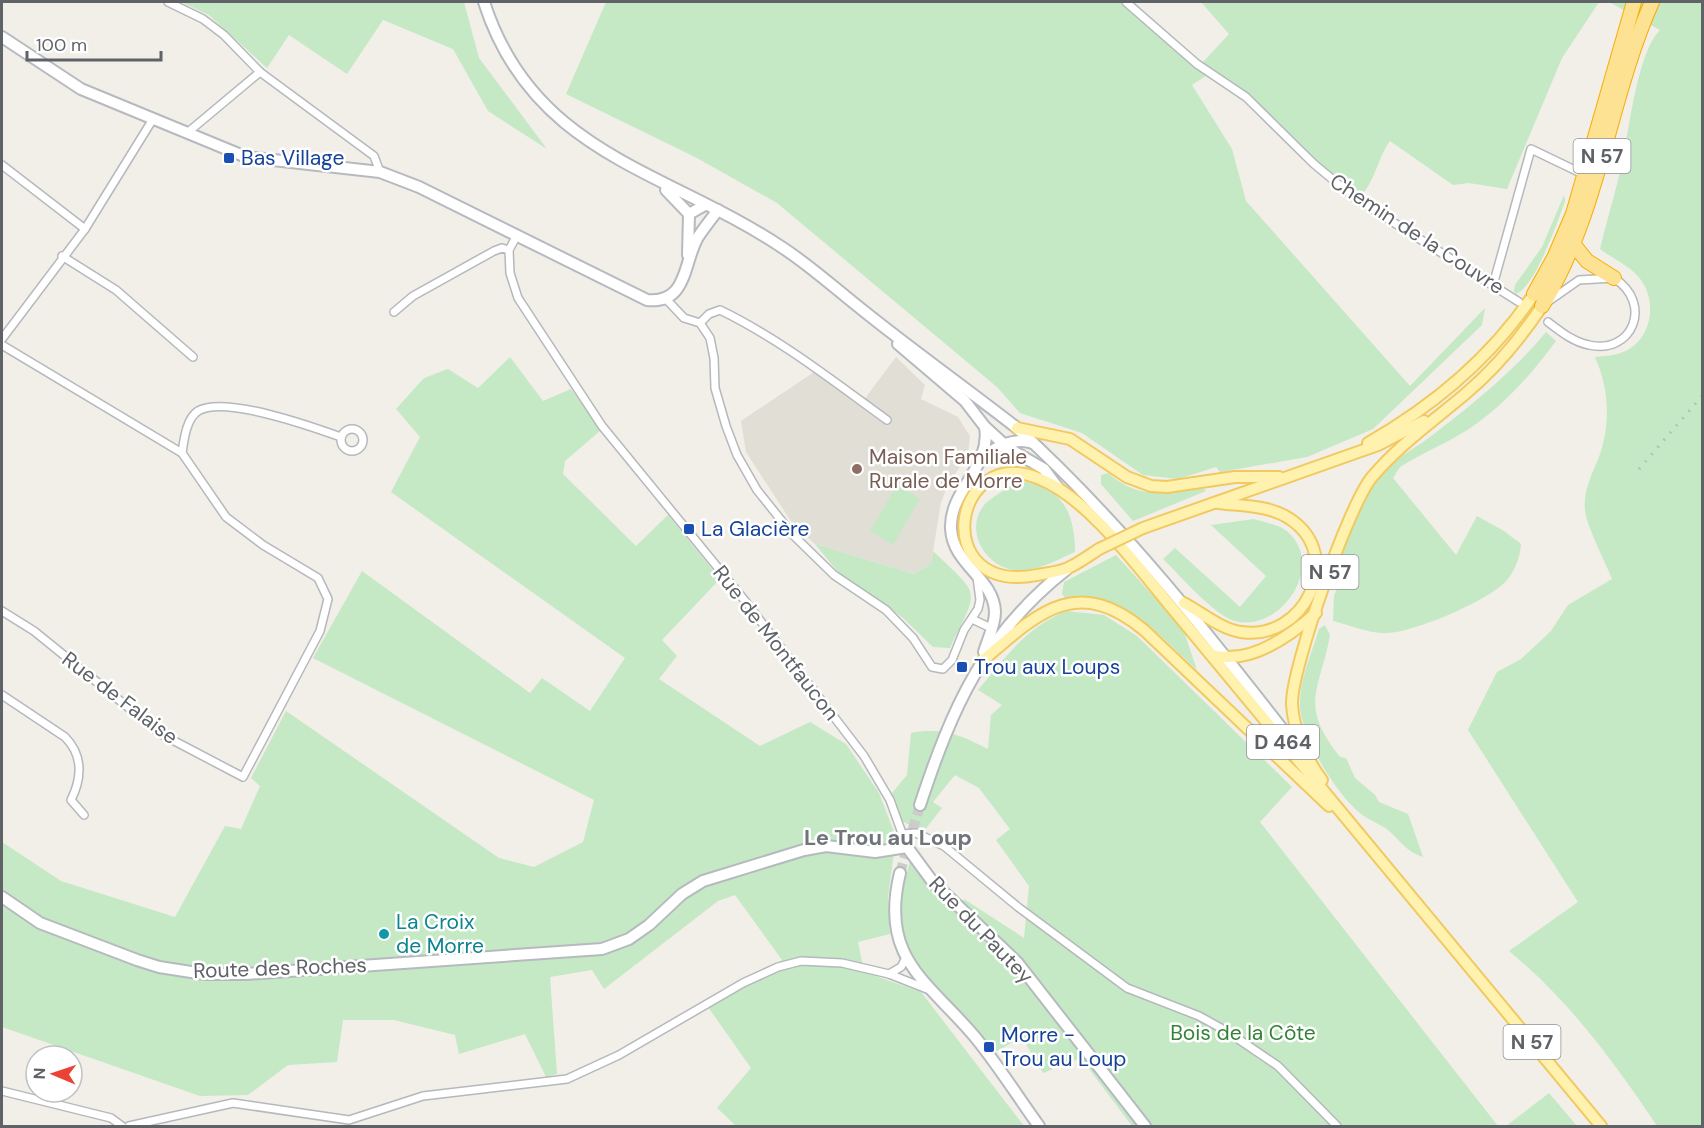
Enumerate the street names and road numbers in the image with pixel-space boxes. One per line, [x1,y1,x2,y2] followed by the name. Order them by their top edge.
[1574,139,1630,173] road number: N 57
[1324,167,1510,301] street label: Chemin de la Couvre
[1302,555,1358,589] road number: N 57
[707,560,845,726] street label: Rue de Montfaucon
[56,645,184,751] street label: Rue de Falaise
[1247,725,1319,759] road number: D 464
[923,870,1040,990] street label: Rue du Pautey
[193,951,367,985] street label: Route des Roches
[1504,1025,1561,1059] road number: N 57

